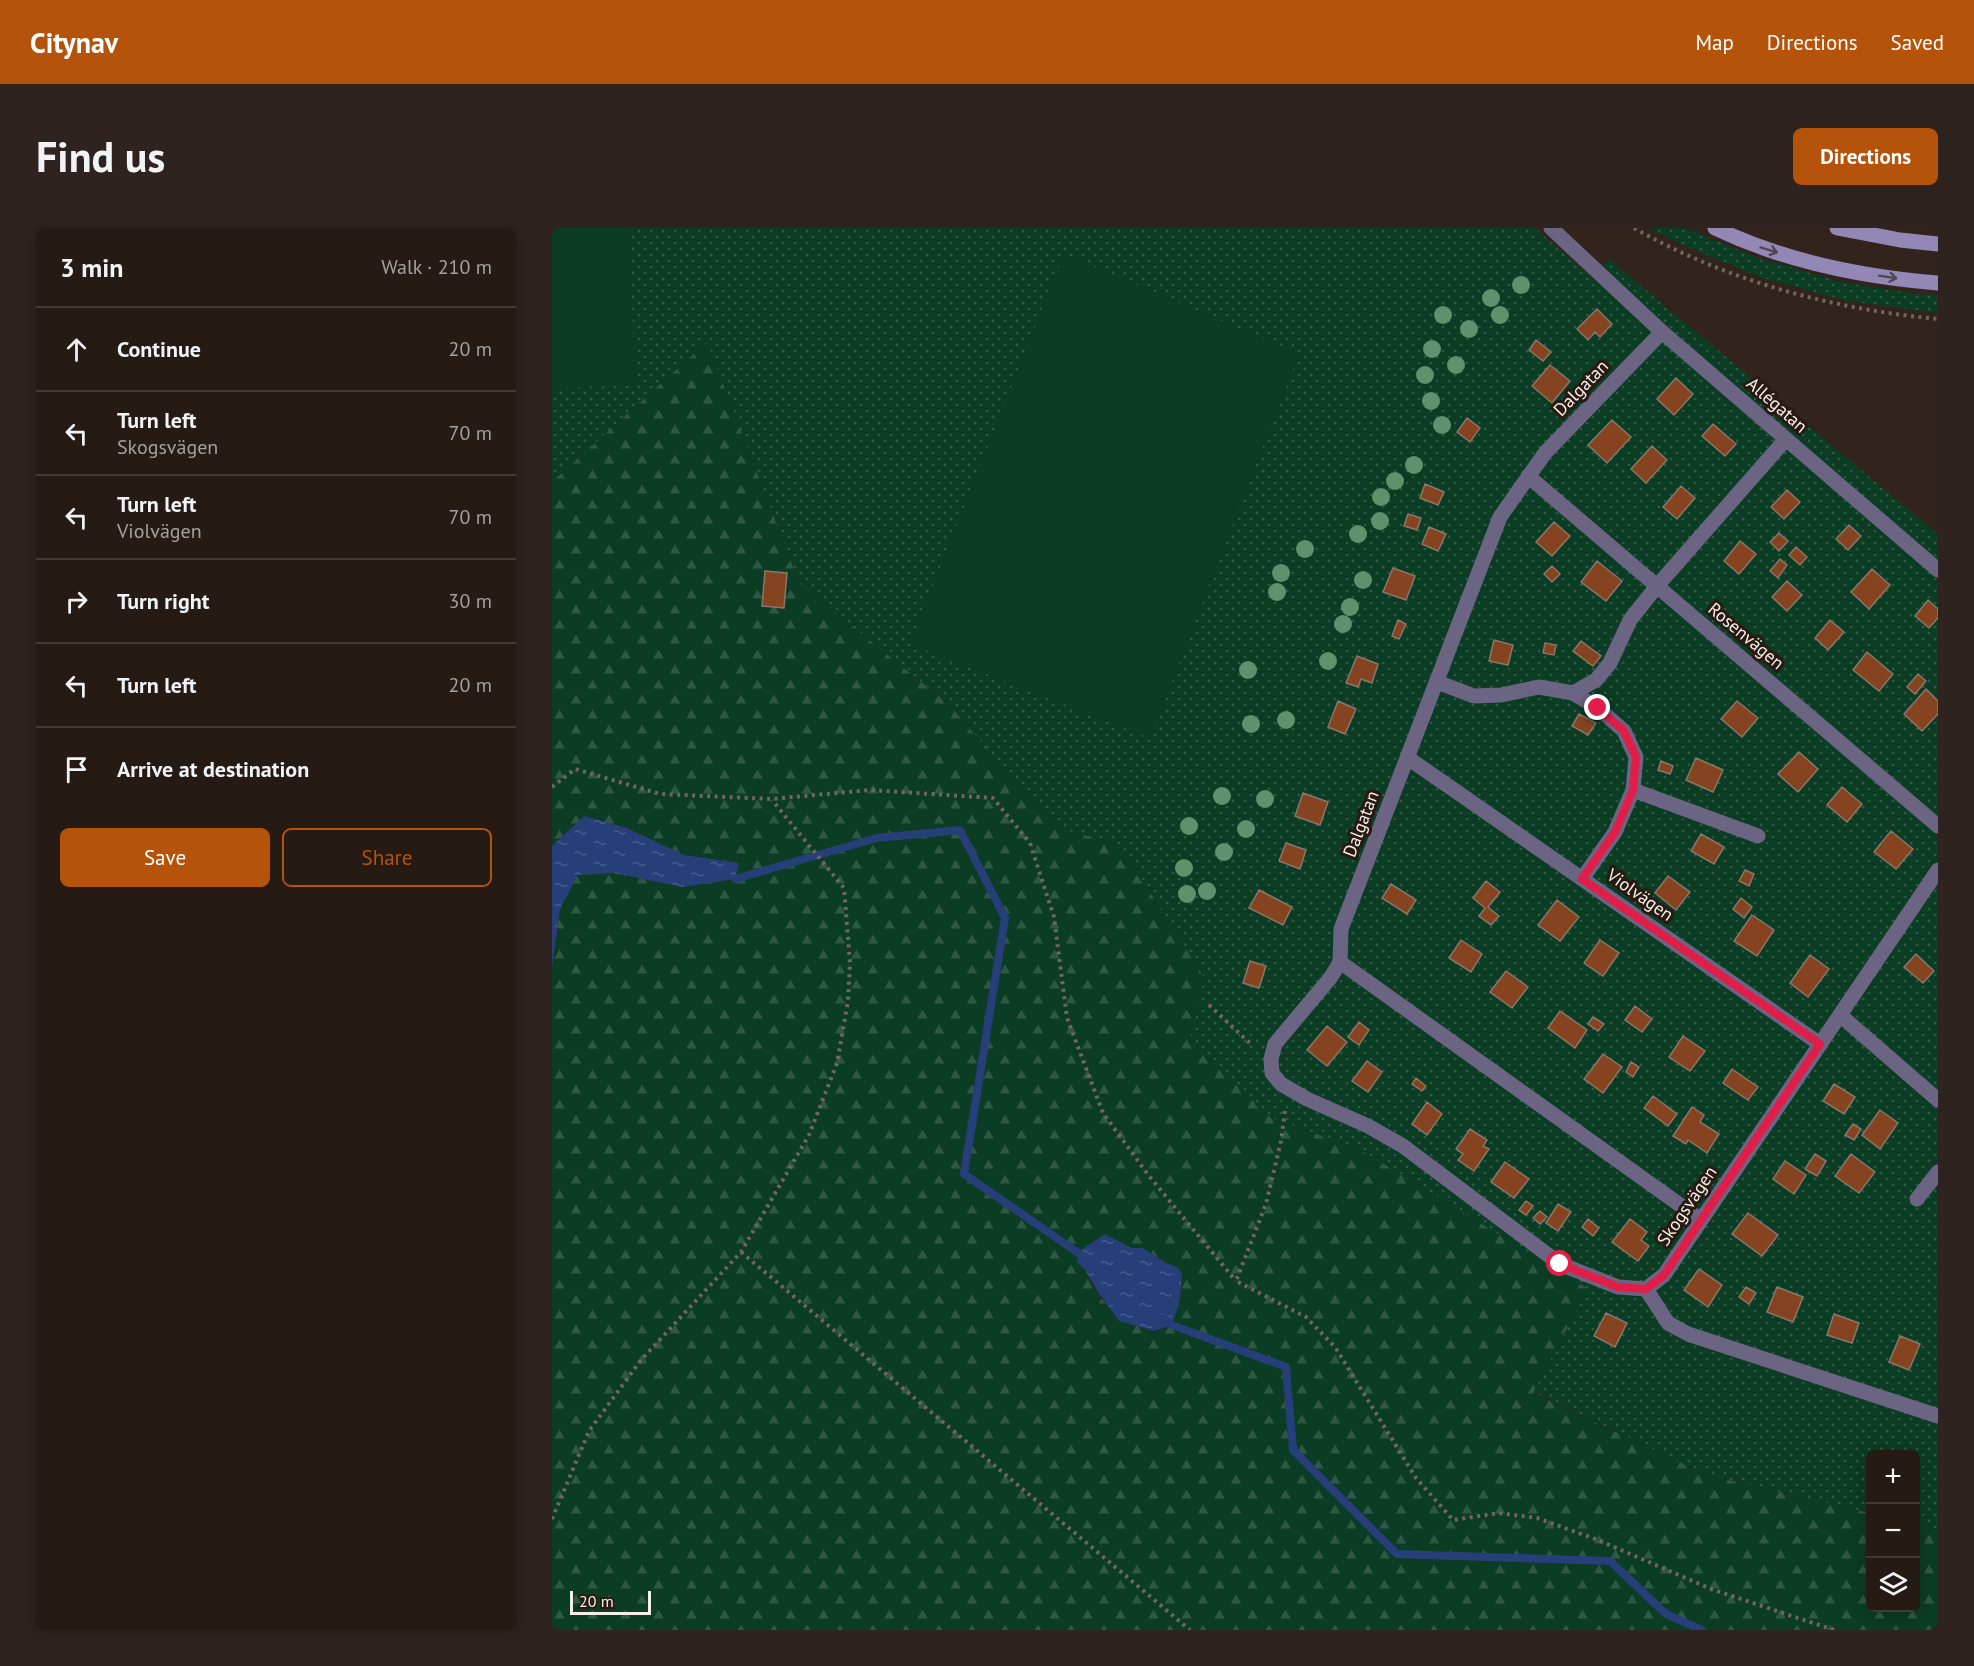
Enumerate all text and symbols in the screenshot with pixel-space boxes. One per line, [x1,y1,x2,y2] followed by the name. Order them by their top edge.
[30,24,118,61] text: Citynav
[1695,29,1734,56] text: Map
[1767,29,1858,56] text: Directions
[1891,29,1944,56] text: Saved
[1793,128,1938,185] button: Directions
[36,129,165,184] text: Find us
[1759,245,1778,256] one-way arrow
[60,251,123,284] text: 3 min
[381,254,492,280] text: Walk · 210 m
[1878,272,1898,283] one-way arrow
[60,333,93,366] icon: ahead
[117,335,201,363] text: Continue
[449,336,492,362] text: 20 m
[1548,355,1613,421] street label: Dalgatan
[1742,372,1813,437] street label: Allégatan
[117,406,197,434] text: Turn left
[60,417,93,450] icon: left
[449,420,492,446] text: 70 m
[117,434,218,460] text: Skogsvägen
[117,490,197,518] text: Turn left
[60,501,93,534] icon: left
[449,504,492,530] text: 70 m
[117,518,202,544] text: Violvägen
[60,585,93,618] icon: right
[117,587,209,615] text: Turn right
[449,588,492,614] text: 30 m
[1704,597,1789,674] street label: Rosenvägen
[60,669,93,702] icon: left
[117,671,197,699] text: Turn left
[449,672,492,698] text: 20 m
[1584,694,1610,720] route end
[60,753,93,786] icon: arrive
[117,755,309,783] text: Arrive at destination
[1337,787,1384,860] street label: Dalgatan
[60,828,270,887] button: Save
[282,828,492,887] button: Share
[1602,863,1678,926] street label: Violvägen
[1652,1162,1722,1250] street label: Skogsvägen
[1546,1250,1572,1276] route start
[1866,1450,1920,1612] map controls
[1866,1450,1920,1504] button: +
[1866,1504,1920,1558] button: −
[1866,1558,1920,1612] button: layers
[570,1588,651,1616] scale bar
[579,1591,614,1611] text: 20 m

